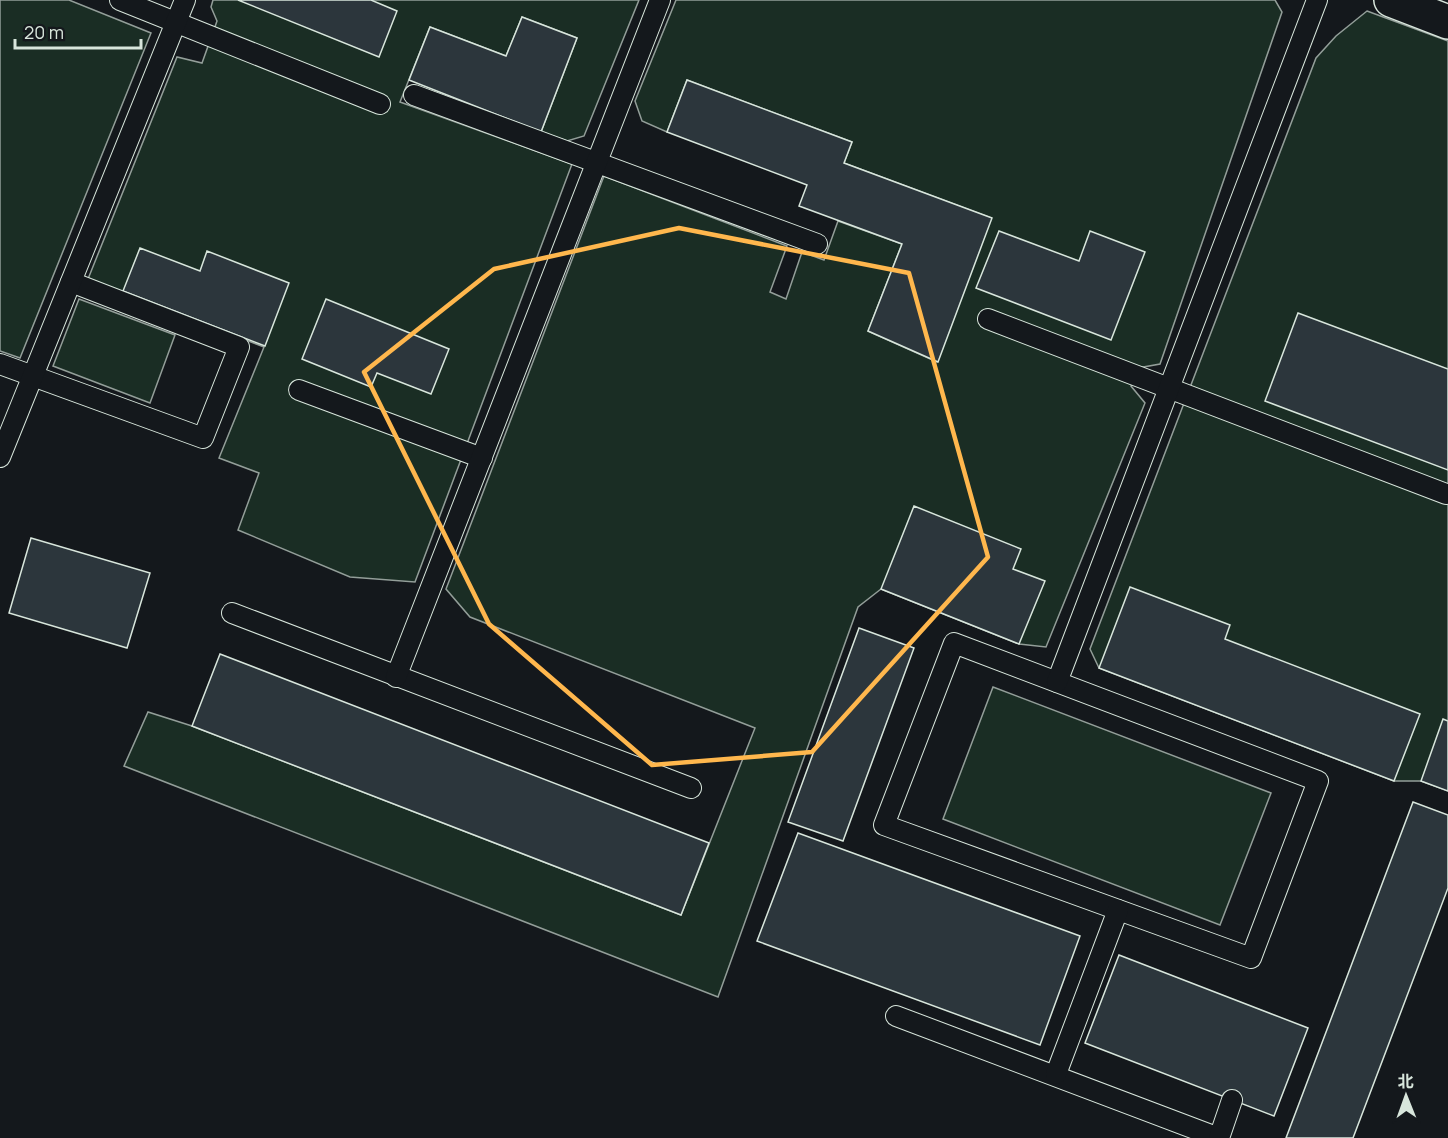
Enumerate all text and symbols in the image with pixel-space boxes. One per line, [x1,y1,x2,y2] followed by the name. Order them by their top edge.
[15,12,141,50] scale bar
[24,20,64,44] text: 20 m
[1376,1066,1436,1126] north arrow
[1398,1070,1414,1092] text: 北

